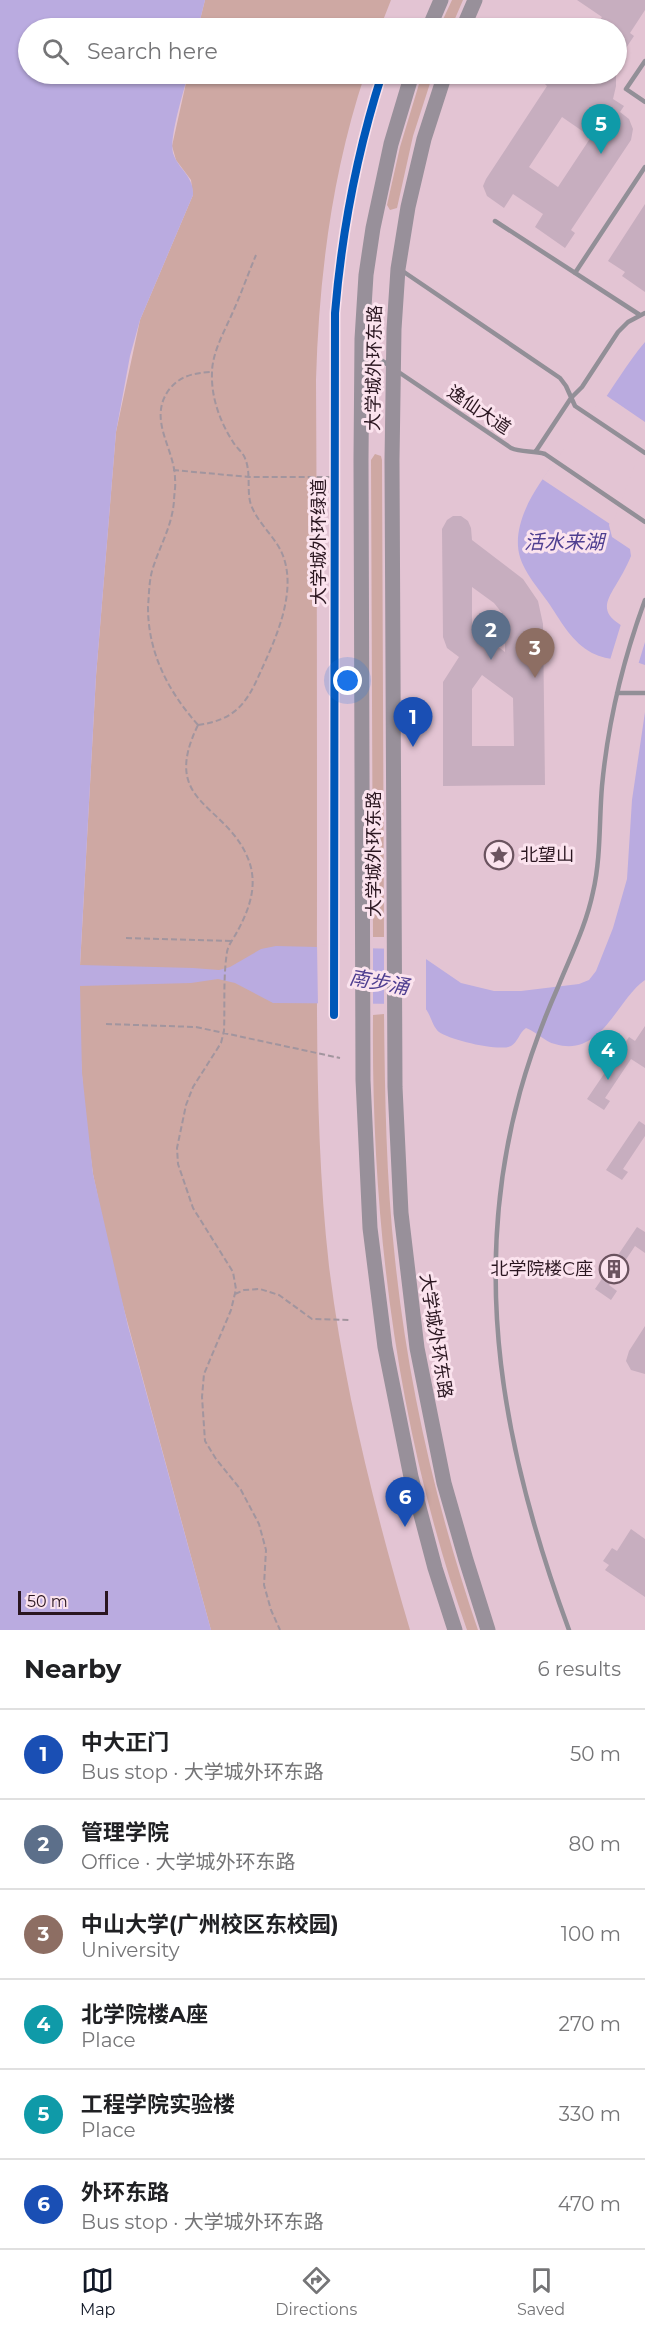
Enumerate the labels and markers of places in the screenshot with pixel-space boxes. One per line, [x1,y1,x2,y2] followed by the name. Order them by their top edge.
[582,104,620,154] pin: 5
[472,610,510,660] pin: 2
[516,628,554,678] pin: 3
[394,698,432,747] pin: 1
[483,839,515,871] place icon: 北望山
[520,844,574,866] place label: 北望山
[588,1030,628,1080] pin: 4
[598,1253,630,1285] building icon: 北学院楼C座
[490,1258,593,1280] place label: 北学院楼C座
[386,1478,424,1527] pin: 6

